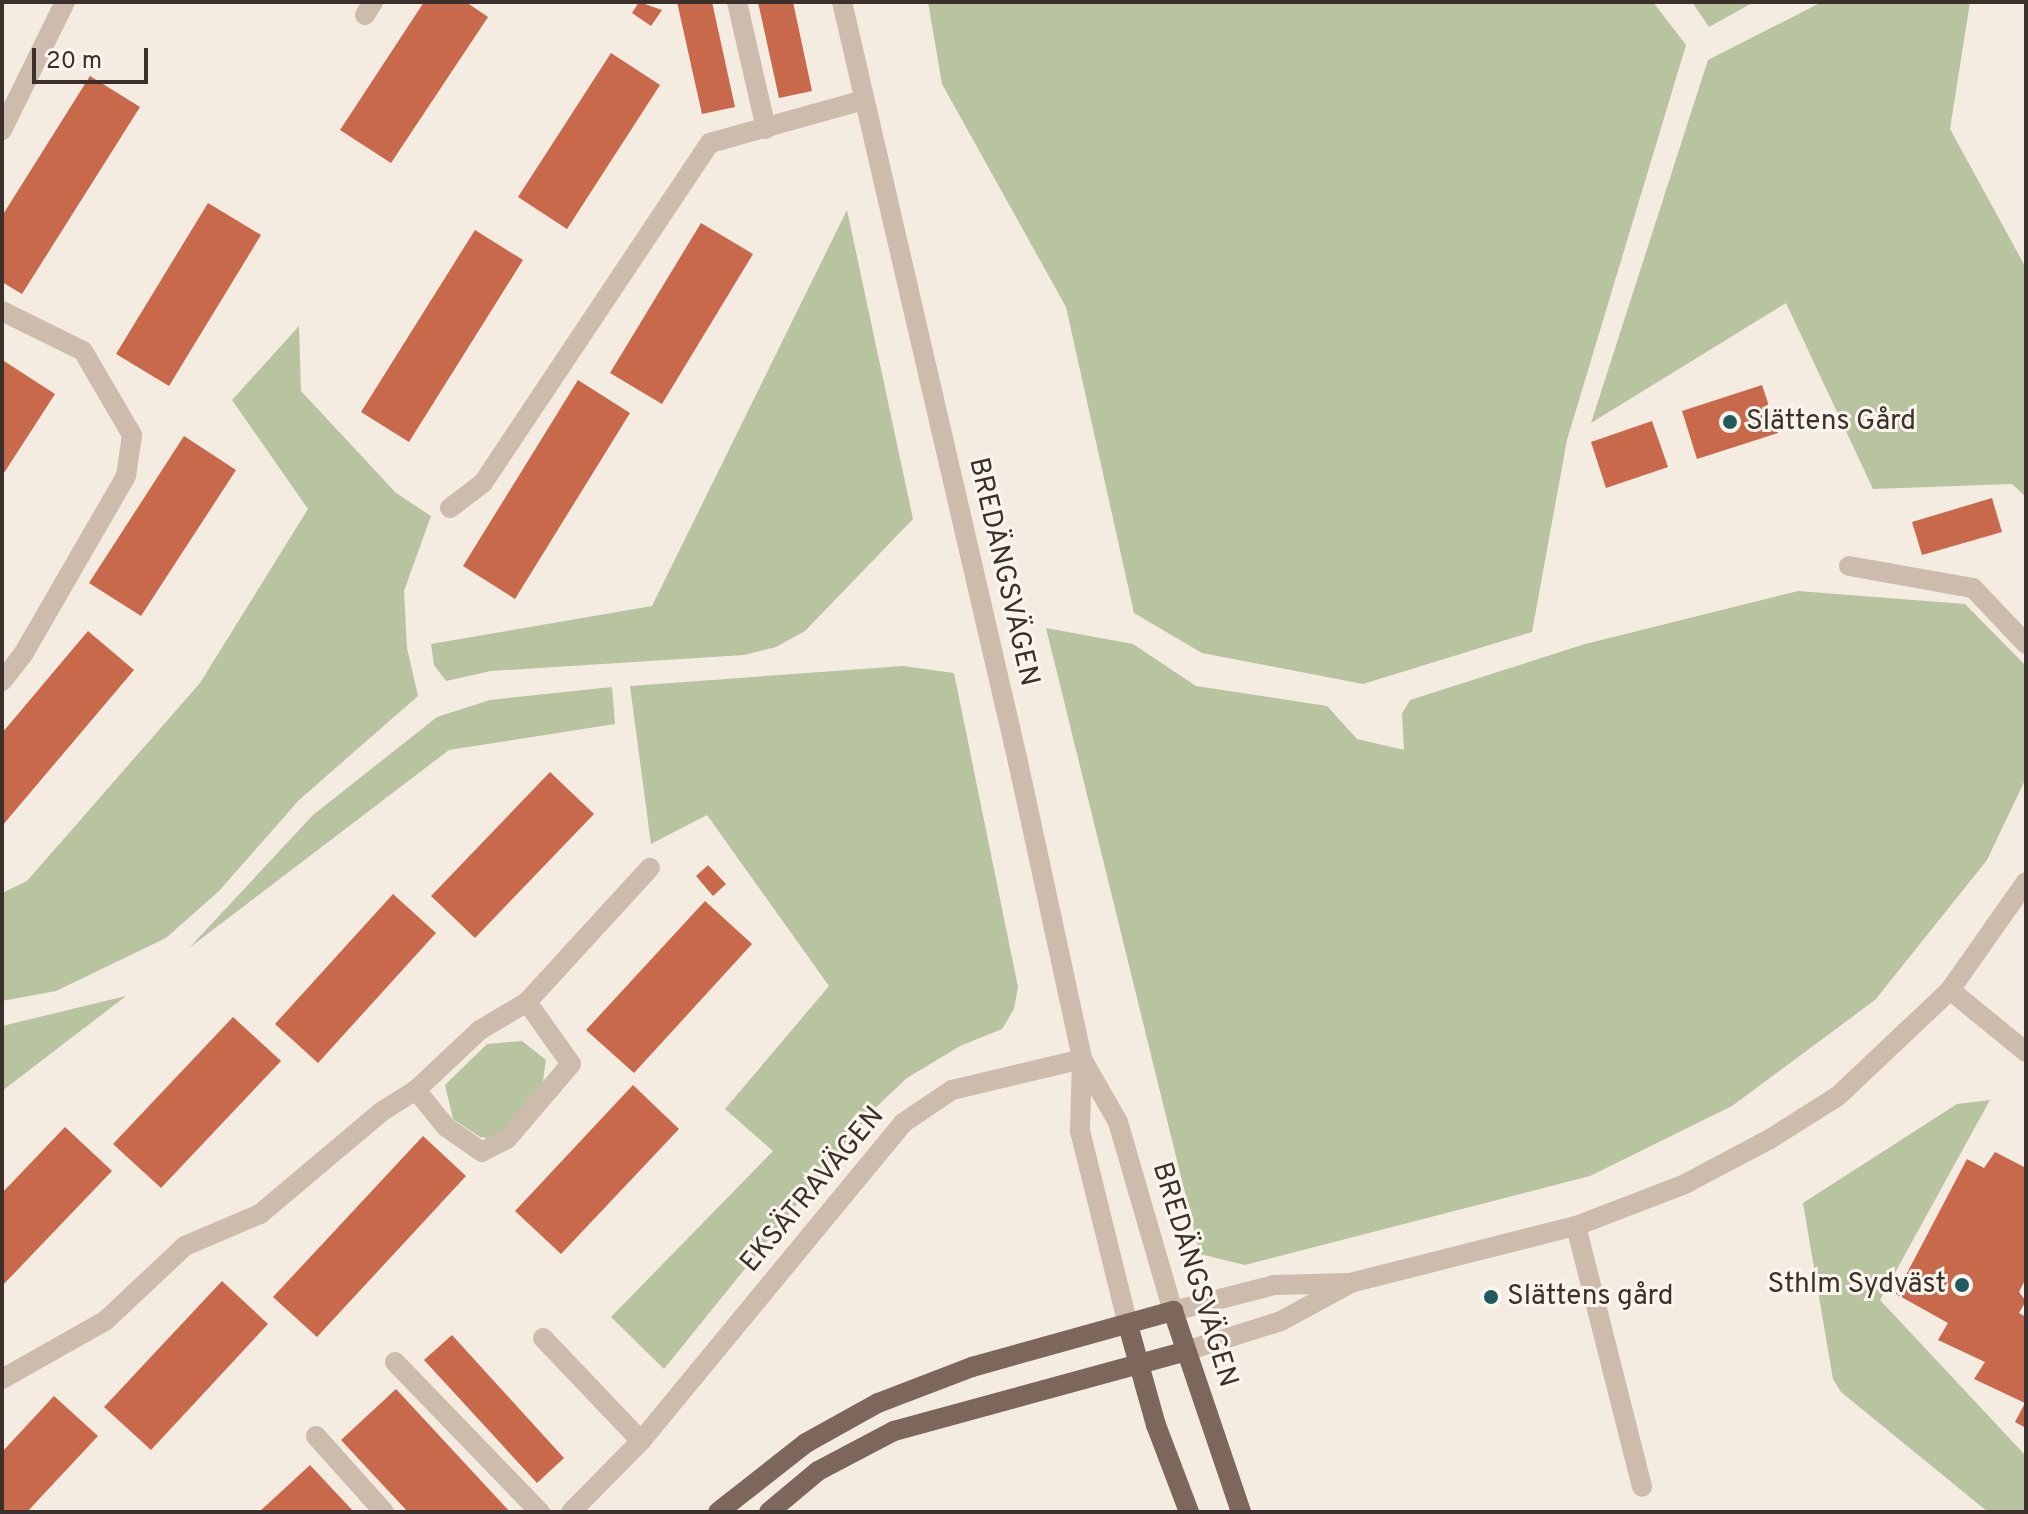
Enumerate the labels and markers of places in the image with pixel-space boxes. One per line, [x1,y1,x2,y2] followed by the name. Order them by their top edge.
[1746,405,1916,439] place label: Slättens Gård
[1721,413,1739,431] marker: Slättens Gård
[1768,1268,1946,1302] place label: Sthlm Sydväst
[1953,1276,1971,1294] marker: Sthlm Sydväst
[1507,1280,1674,1314] place label: Slättens gård
[1482,1288,1500,1306] marker: Slättens gård

